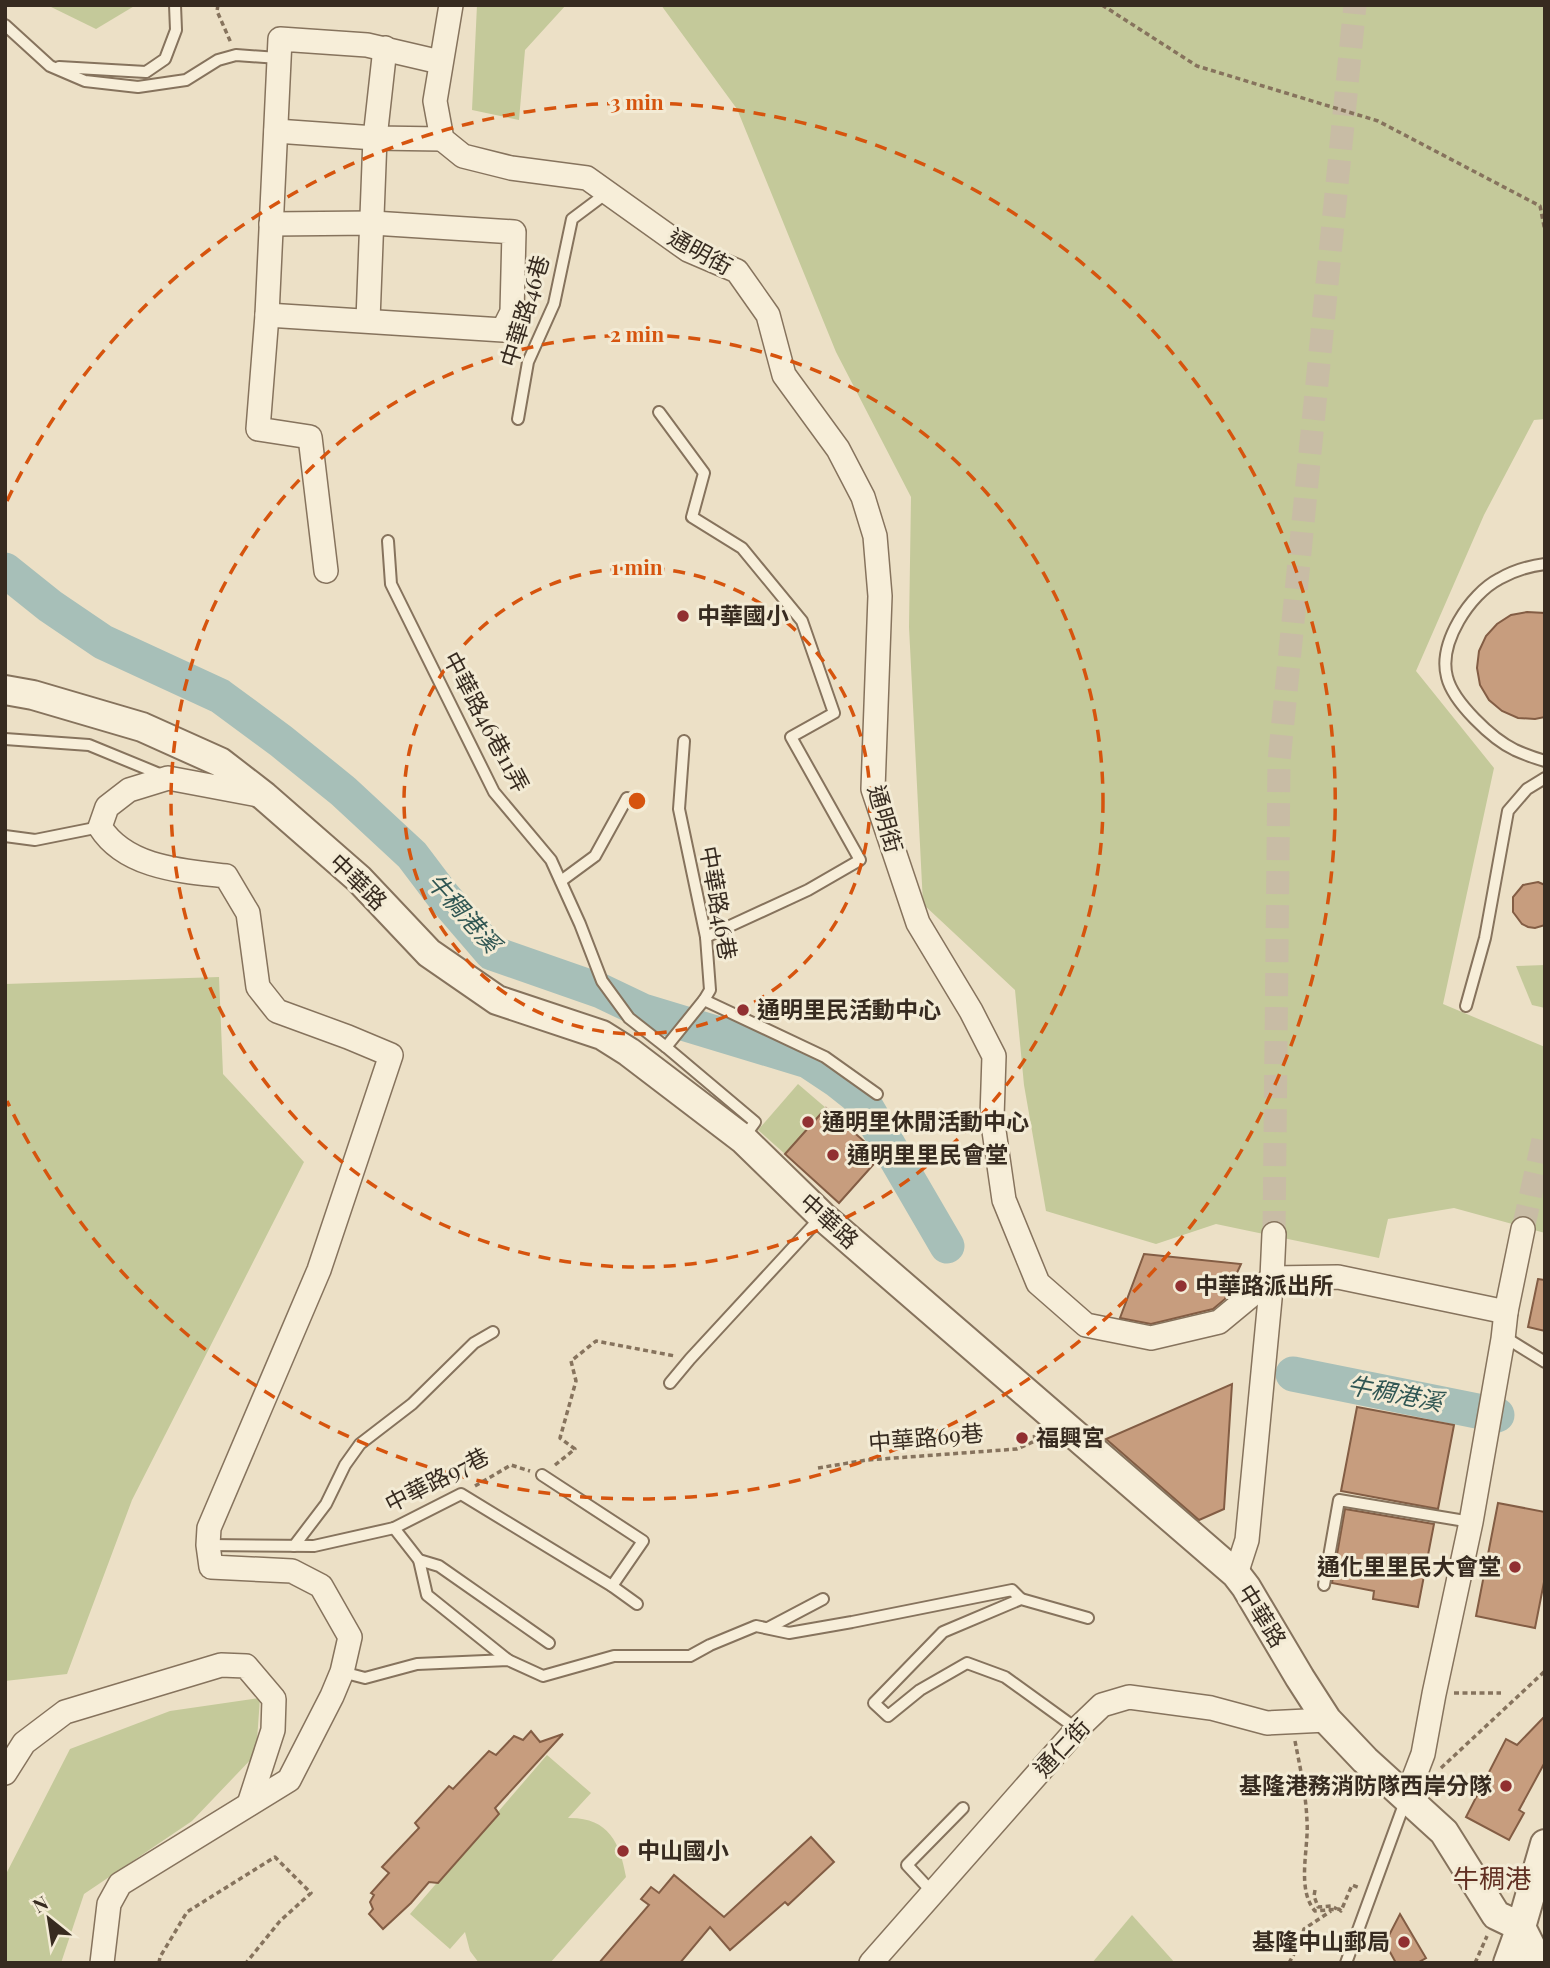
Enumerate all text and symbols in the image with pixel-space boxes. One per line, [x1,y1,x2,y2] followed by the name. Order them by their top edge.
[610,87,664,115] text: 3 min
[663,220,738,281] street label: 通明街
[492,251,555,370] street label: 中華路46巷
[610,319,664,347] text: 2 min
[611,552,663,580] text: 1 min
[697,599,789,630] place label: 中華國小
[675,608,691,624] marker: 中華國小
[437,645,537,797] street label: 中華路46巷11弄
[862,781,911,856] street label: 通明街
[625,789,649,813] centre of rings
[694,843,745,962] street label: 中華路46巷
[323,846,395,916] street label: 中華路
[420,865,511,960] water label: 牛稠港溪
[757,993,941,1024] place label: 通明里民活動中心
[735,1002,751,1018] marker: 通明里民活動中心
[822,1105,1029,1136] place label: 通明里休閒活動中心
[800,1114,816,1130] marker: 通明里休閒活動中心
[847,1138,1008,1169] place label: 通明里里民會堂
[825,1147,841,1163] marker: 通明里里民會堂
[794,1185,866,1254] street label: 中華路
[1195,1269,1333,1300] place label: 中華路派出所
[1173,1278,1189,1294] marker: 中華路派出所
[1345,1367,1448,1417] water label: 牛稠港溪
[867,1416,985,1457] street label: 中華路69巷
[1036,1421,1105,1452] place label: 福興宮
[1014,1430,1030,1446] marker: 福興宮
[379,1439,494,1518] street label: 中華路97巷
[1317,1550,1501,1581] place label: 通化里里民大會堂
[1507,1559,1523,1575] marker: 通化里里民大會堂
[1232,1578,1295,1653] street label: 中華路
[1026,1711,1096,1783] street label: 通仁街
[1239,1769,1492,1800] place label: 基隆港務消防隊西岸分隊
[1498,1778,1514,1794] marker: 基隆港務消防隊西岸分隊
[637,1834,729,1865] place label: 中山國小
[615,1843,631,1859] marker: 中山國小
[1453,1860,1531,1895] district label: 牛稠港
[14,1884,84,1954] north arrow
[28,1889,53,1918] text: N
[1252,1925,1390,1956] place label: 基隆中山郵局
[1396,1934,1412,1950] marker: 基隆中山郵局

